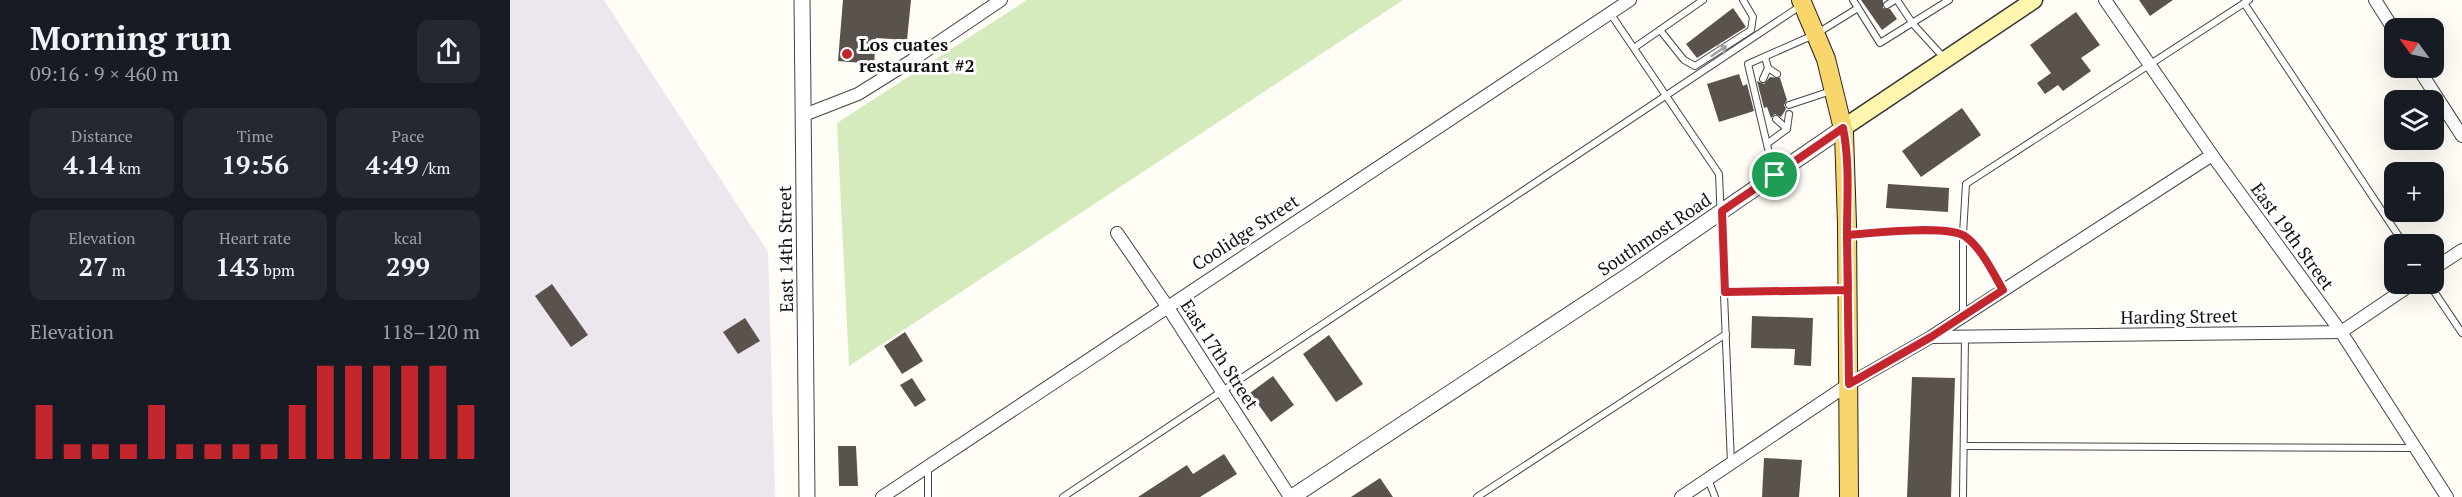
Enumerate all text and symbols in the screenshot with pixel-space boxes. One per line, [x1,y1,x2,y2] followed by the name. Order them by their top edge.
[30,16,232,59] text: Morning run
[2384,18,2444,78] north arrow
[2384,18,2444,294] map controls
[417,20,480,83] button: share
[859,32,975,77] place label: Los cuates restaurant #2
[1710,45,1727,57] one-way arrow
[840,47,854,61] marker: Los cuates restaurant #2
[30,60,179,87] text: 09:16 · 9 × 460 m
[2384,90,2444,150] button: layers
[71,125,133,147] text: Distance
[237,125,273,147] text: Time
[392,125,424,147] text: Pace
[63,147,115,181] text: 4.14
[221,147,289,181] text: 19:56
[366,147,419,181] text: 4:49
[1749,149,1800,200] pin
[115,157,141,179] text: km
[419,157,450,179] text: /km
[1758,158,1791,191] icon: arrive
[2384,162,2444,222] button: +
[2246,177,2340,295] street label: East 19th Street
[772,185,798,313] street label: East 14th Street
[1593,187,1715,281] street label: Southmost Road
[1187,188,1303,276] street label: Coolidge Street
[68,227,136,249] text: Elevation
[219,227,291,249] text: Heart rate
[394,227,422,249] text: kcal
[2384,234,2444,294] button: −
[78,249,108,283] text: 27
[215,249,259,283] text: 143
[386,249,430,283] text: 299
[108,259,126,281] text: m
[259,259,295,281] text: bpm
[1175,294,1265,414] street label: East 17th Street
[2120,303,2238,329] street label: Harding Street
[30,318,114,345] text: Elevation
[381,318,480,345] text: 118–120 m

